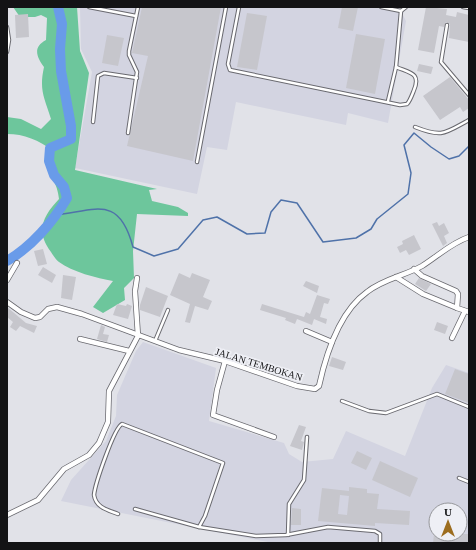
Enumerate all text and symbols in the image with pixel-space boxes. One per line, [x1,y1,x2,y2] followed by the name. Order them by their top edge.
[214,346,304,383] street label: JALAN TEMBOKAN
[428,502,468,542] north arrow
[444,506,452,518] text: U

